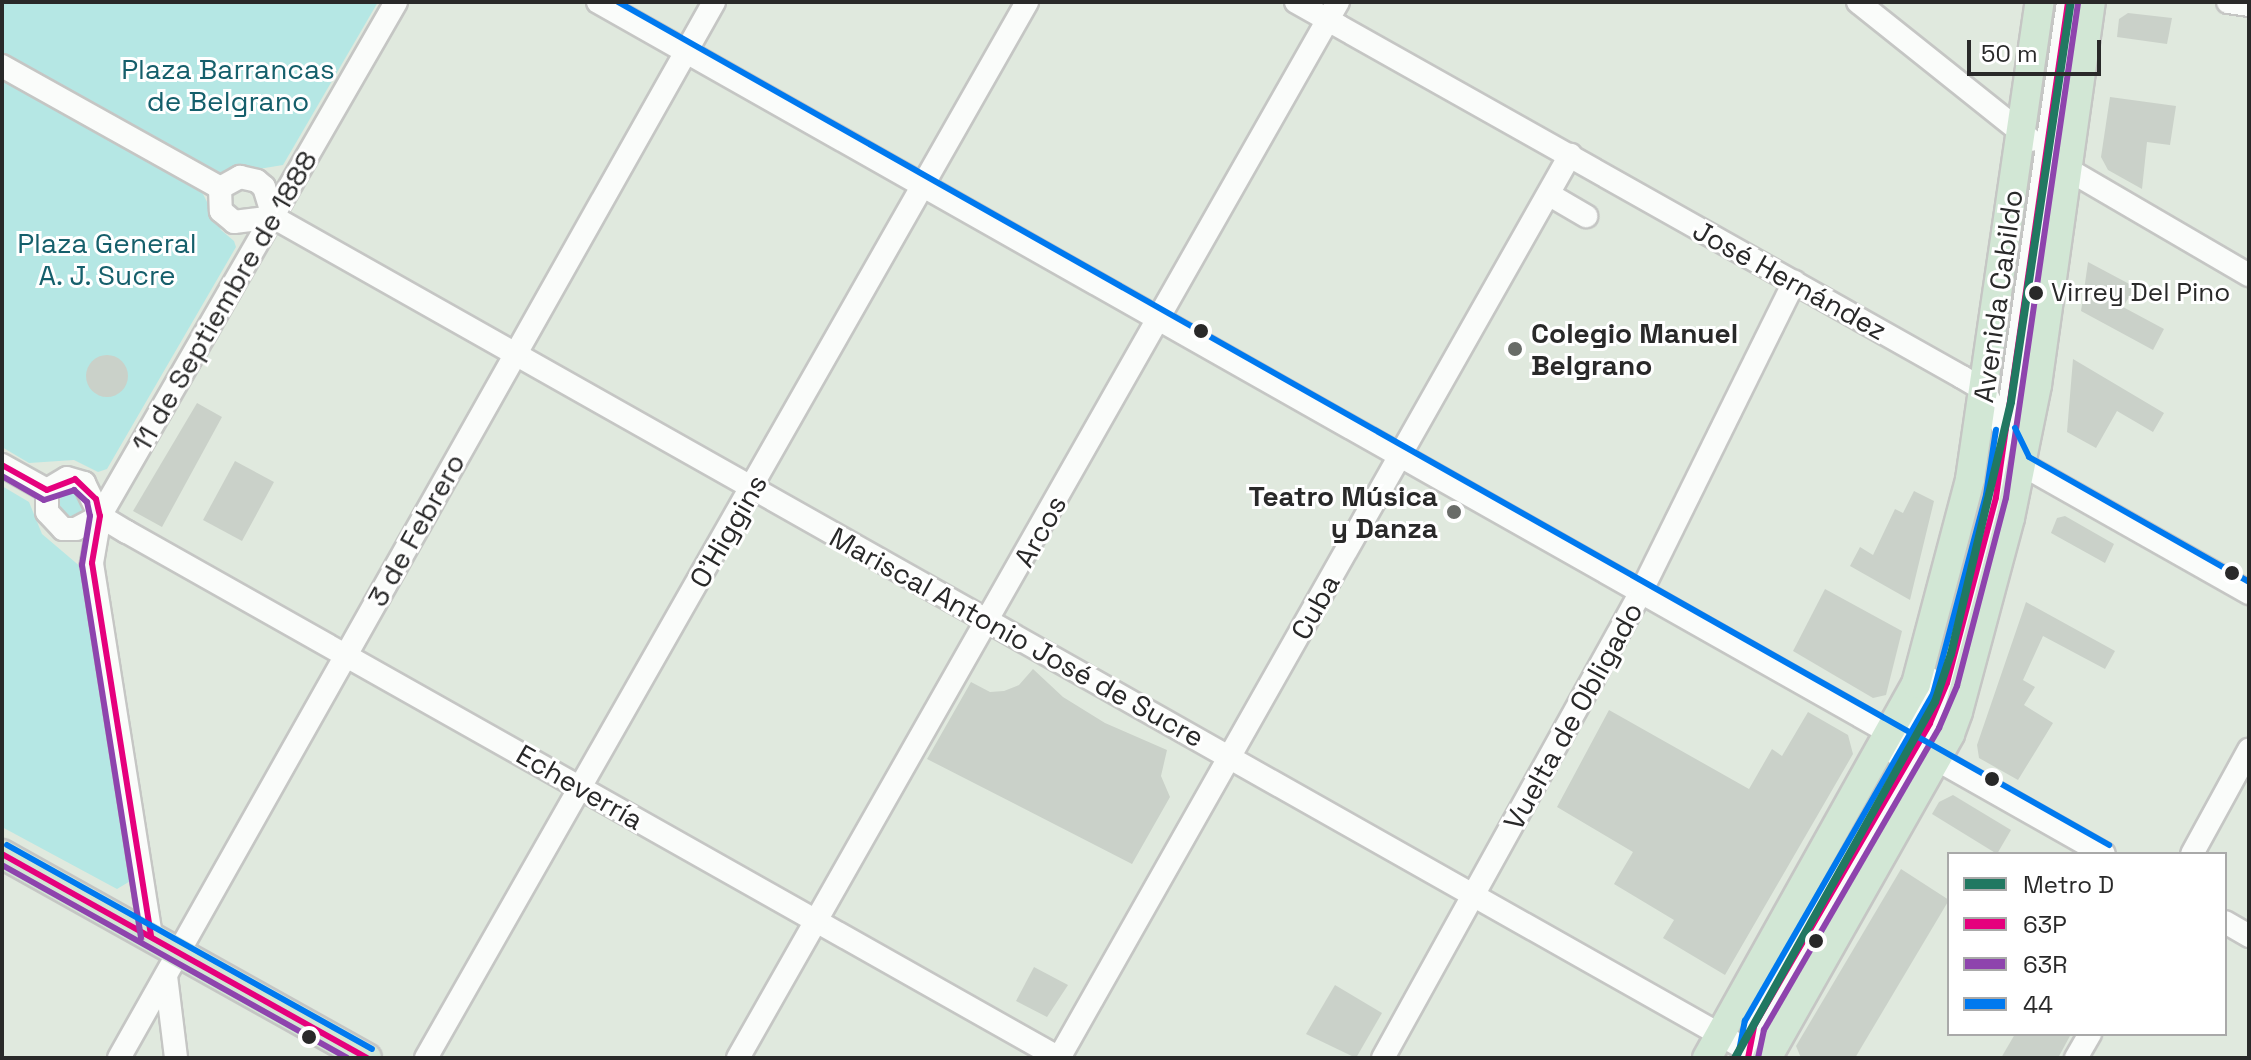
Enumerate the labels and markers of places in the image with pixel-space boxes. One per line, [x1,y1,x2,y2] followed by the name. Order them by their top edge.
[2051,277,2230,309] place label: Virrey Del Pino
[2028,285,2044,301] marker: Virrey Del Pino
[1531,316,1738,382] place label: Colegio Manuel Belgrano
[1193,323,1209,339] unlabelled marker
[1506,340,1524,358] marker: Colegio Manuel Belgrano
[1249,479,1438,545] place label: Teatro Música y Danza
[1445,503,1463,521] marker: Teatro Música y Danza
[2224,565,2240,581] unlabelled marker
[1984,771,2000,787] unlabelled marker
[1808,933,1824,949] unlabelled marker
[301,1029,317,1045] unlabelled marker

